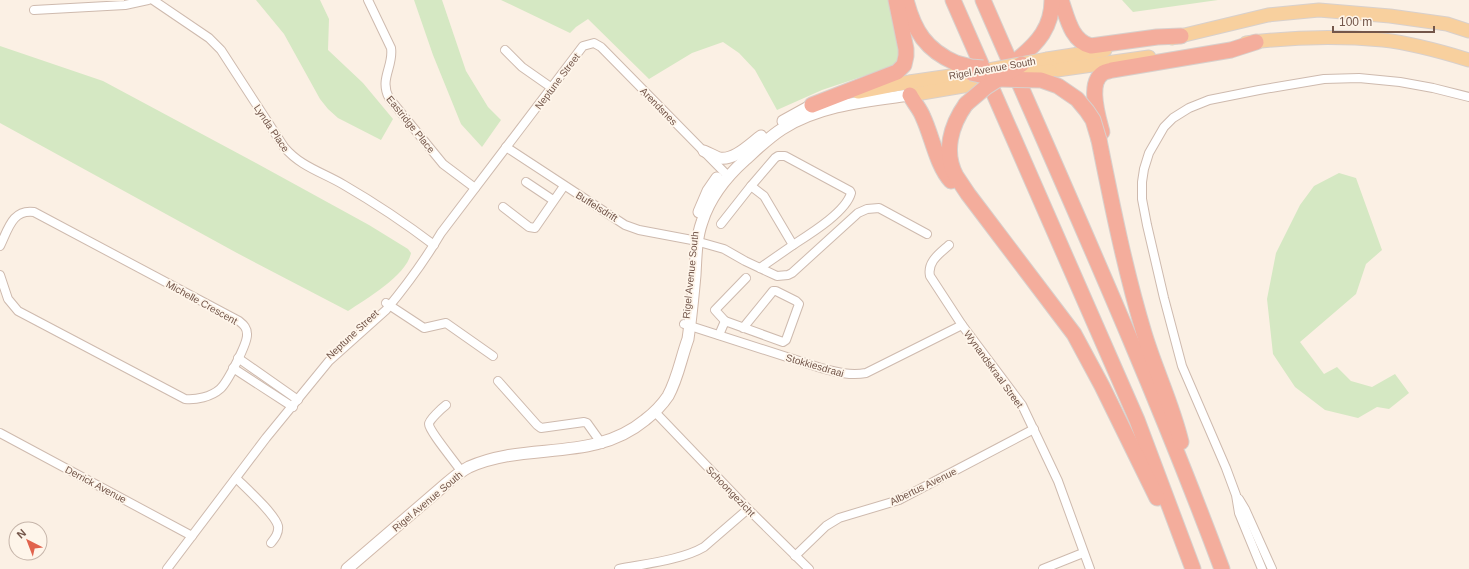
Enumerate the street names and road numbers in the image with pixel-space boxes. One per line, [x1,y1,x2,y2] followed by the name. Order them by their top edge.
[533,51,582,111] street label: Neptune Street
[948,55,1036,82] street label: Rigel Avenue South
[638,85,679,127] street label: Arendsnes
[384,94,437,155] street label: Eastridge Place
[252,103,292,154] street label: Lynda Place
[574,189,620,224] street label: Buffelsdrift
[680,231,701,319] street label: Rigel Avenue South
[164,278,239,327] street label: Michelle Crescent
[324,307,381,361] street label: Neptune Street
[962,329,1025,410] street label: Wynandskraal Street
[784,352,845,379] street label: Stokkiesdraai
[63,464,129,505] street label: Derrick Avenue
[704,464,758,519] street label: Schoongezicht
[888,465,959,507] street label: Albertus Avenue
[390,469,464,534] street label: Rigel Avenue South

